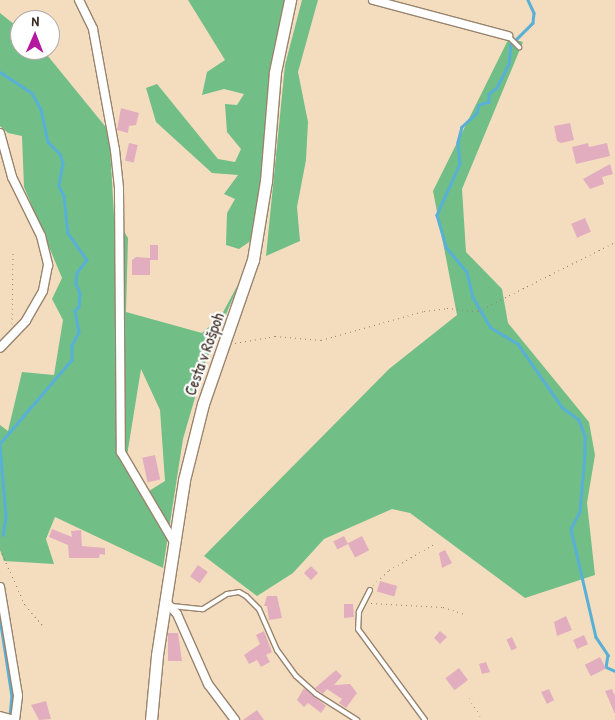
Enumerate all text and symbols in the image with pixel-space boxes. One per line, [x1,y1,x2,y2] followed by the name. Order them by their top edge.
[10,10,60,60] north arrow
[31,11,39,30] text: N
[180,310,228,398] street label: Cesta v Rošpoh

